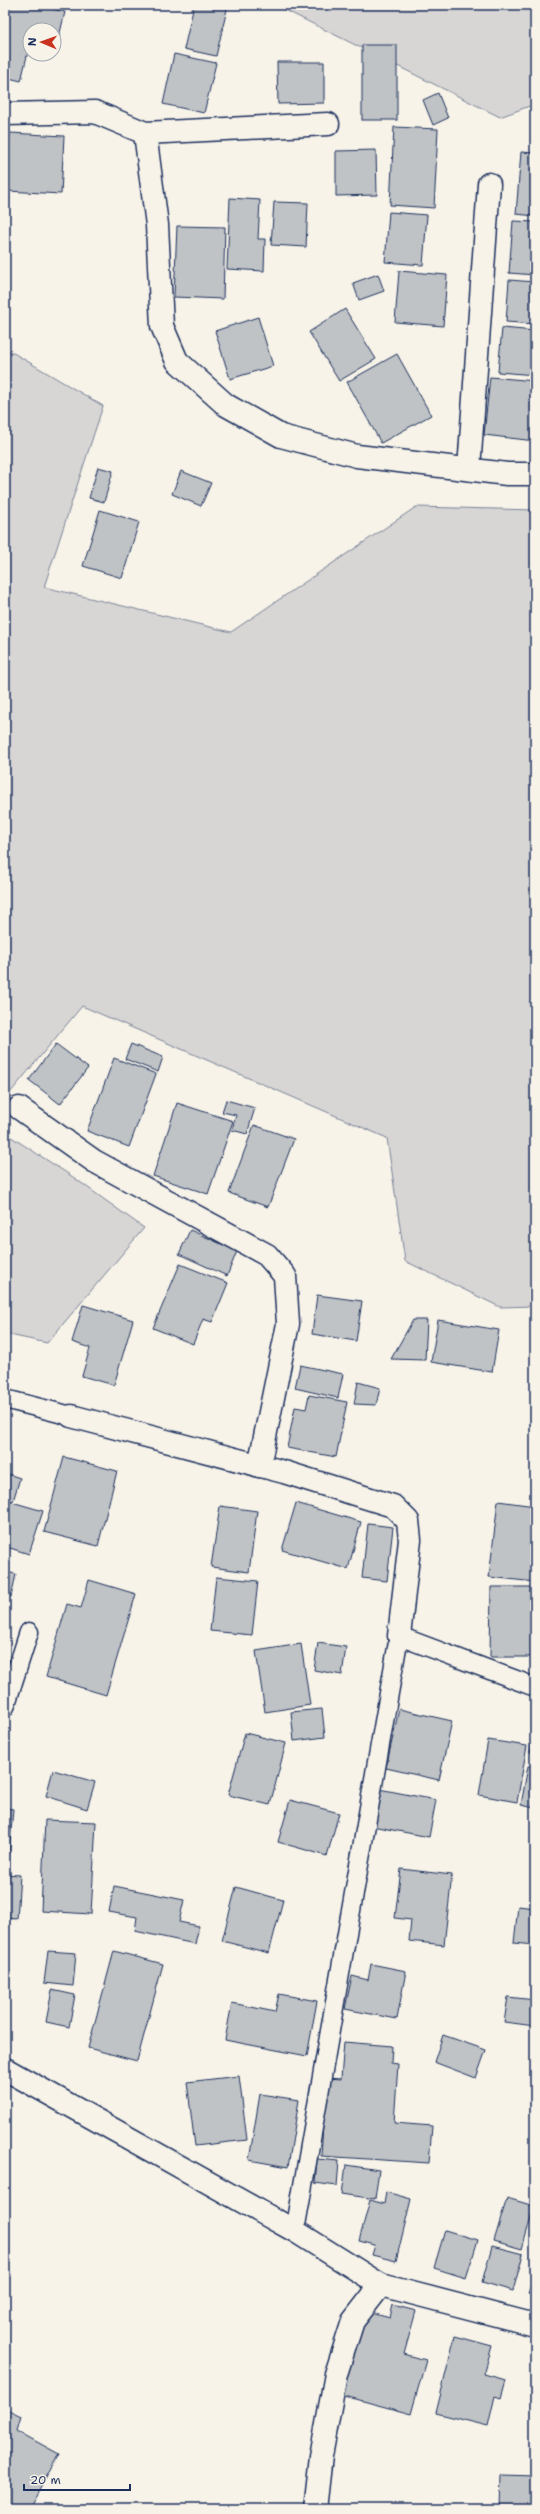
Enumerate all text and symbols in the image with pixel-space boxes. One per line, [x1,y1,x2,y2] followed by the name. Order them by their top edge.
[22,22,62,62] north arrow
[25,37,40,46] text: N
[24,2466,130,2492] scale bar
[30,2472,61,2488] text: 20 m

